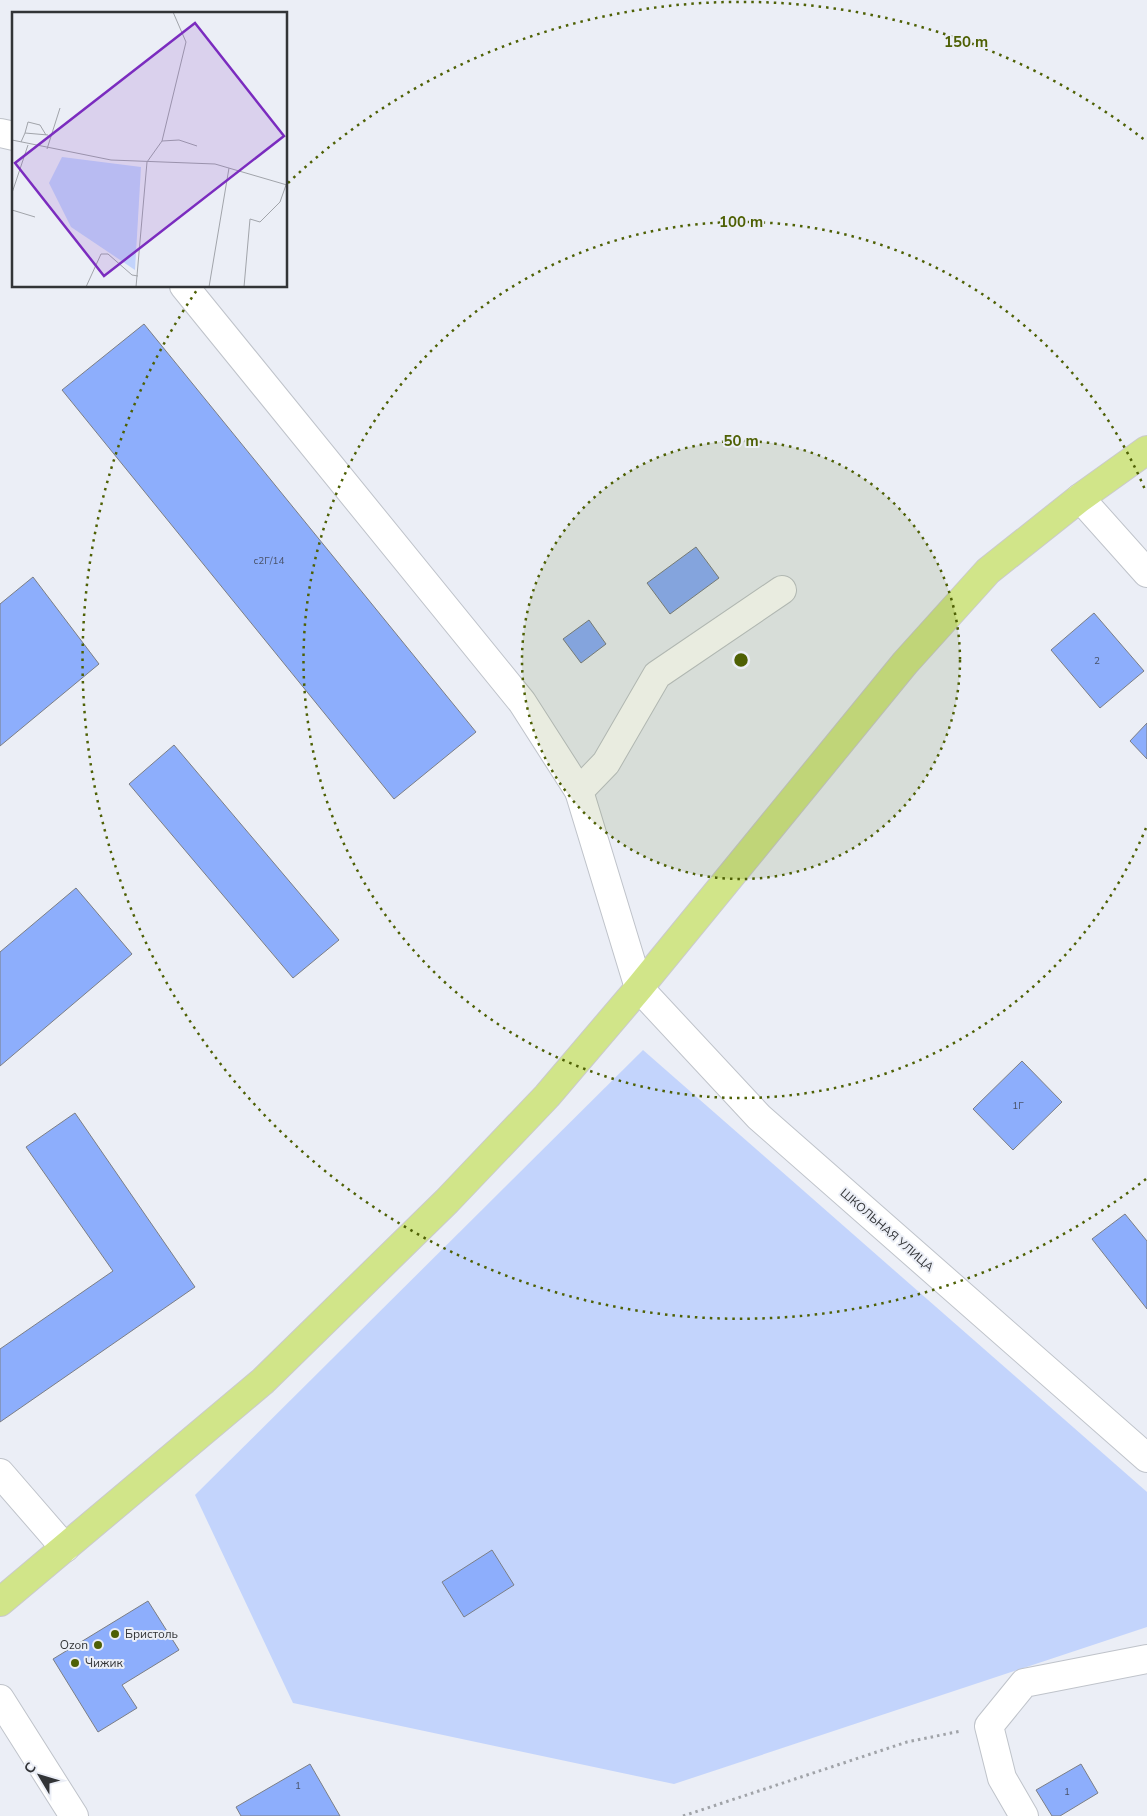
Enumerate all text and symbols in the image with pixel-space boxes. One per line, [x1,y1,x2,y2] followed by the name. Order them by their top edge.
[12,12,288,288] inset map
[944,32,988,52] text: 150 m
[719,212,763,232] text: 100 m
[723,431,759,451] text: 50 m
[254,554,284,568] house number: с2Г/14
[732,651,750,669] centre of rings
[1094,654,1100,668] house number: 2
[1012,1099,1024,1113] house number: 1Г
[837,1185,937,1275] street label: ШКОЛЬНАЯ УЛИЦА
[125,1626,178,1642] place label: Бристоль
[109,1628,121,1640] marker: Бристоль
[60,1637,88,1653] place label: Ozon
[92,1639,104,1651] marker: Ozon
[85,1655,124,1671] place label: Чижик
[69,1657,81,1669] marker: Чижик
[15,1751,65,1801] north arrow
[20,1758,41,1778] text: С
[295,1779,301,1793] house number: 1
[1064,1785,1070,1799] house number: 1

